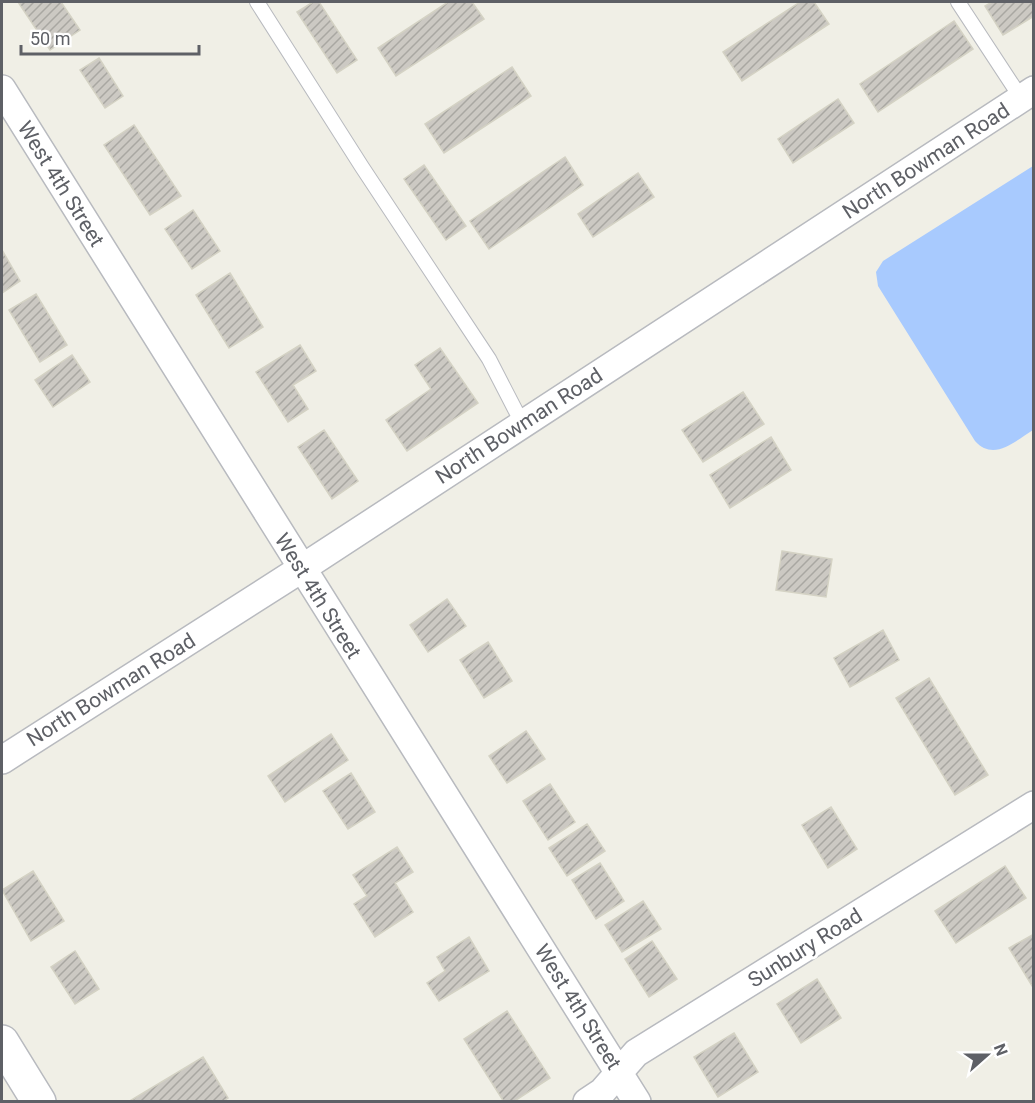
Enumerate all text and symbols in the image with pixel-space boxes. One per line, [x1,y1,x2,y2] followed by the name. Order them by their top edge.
[21,18,200,56] scale bar
[30,28,70,49] text: 50 m
[838,98,1014,224] street label: North Bowman Road
[13,117,109,251] street label: West 4th Street
[431,363,607,489] street label: North Bowman Road
[270,529,366,663] street label: West 4th Street
[22,628,200,752] street label: North Bowman Road
[744,903,866,993] street label: Sunbury Road
[530,940,626,1074] street label: West 4th Street
[957,1025,1017,1085] north arrow
[990,1041,1011,1058] text: N

